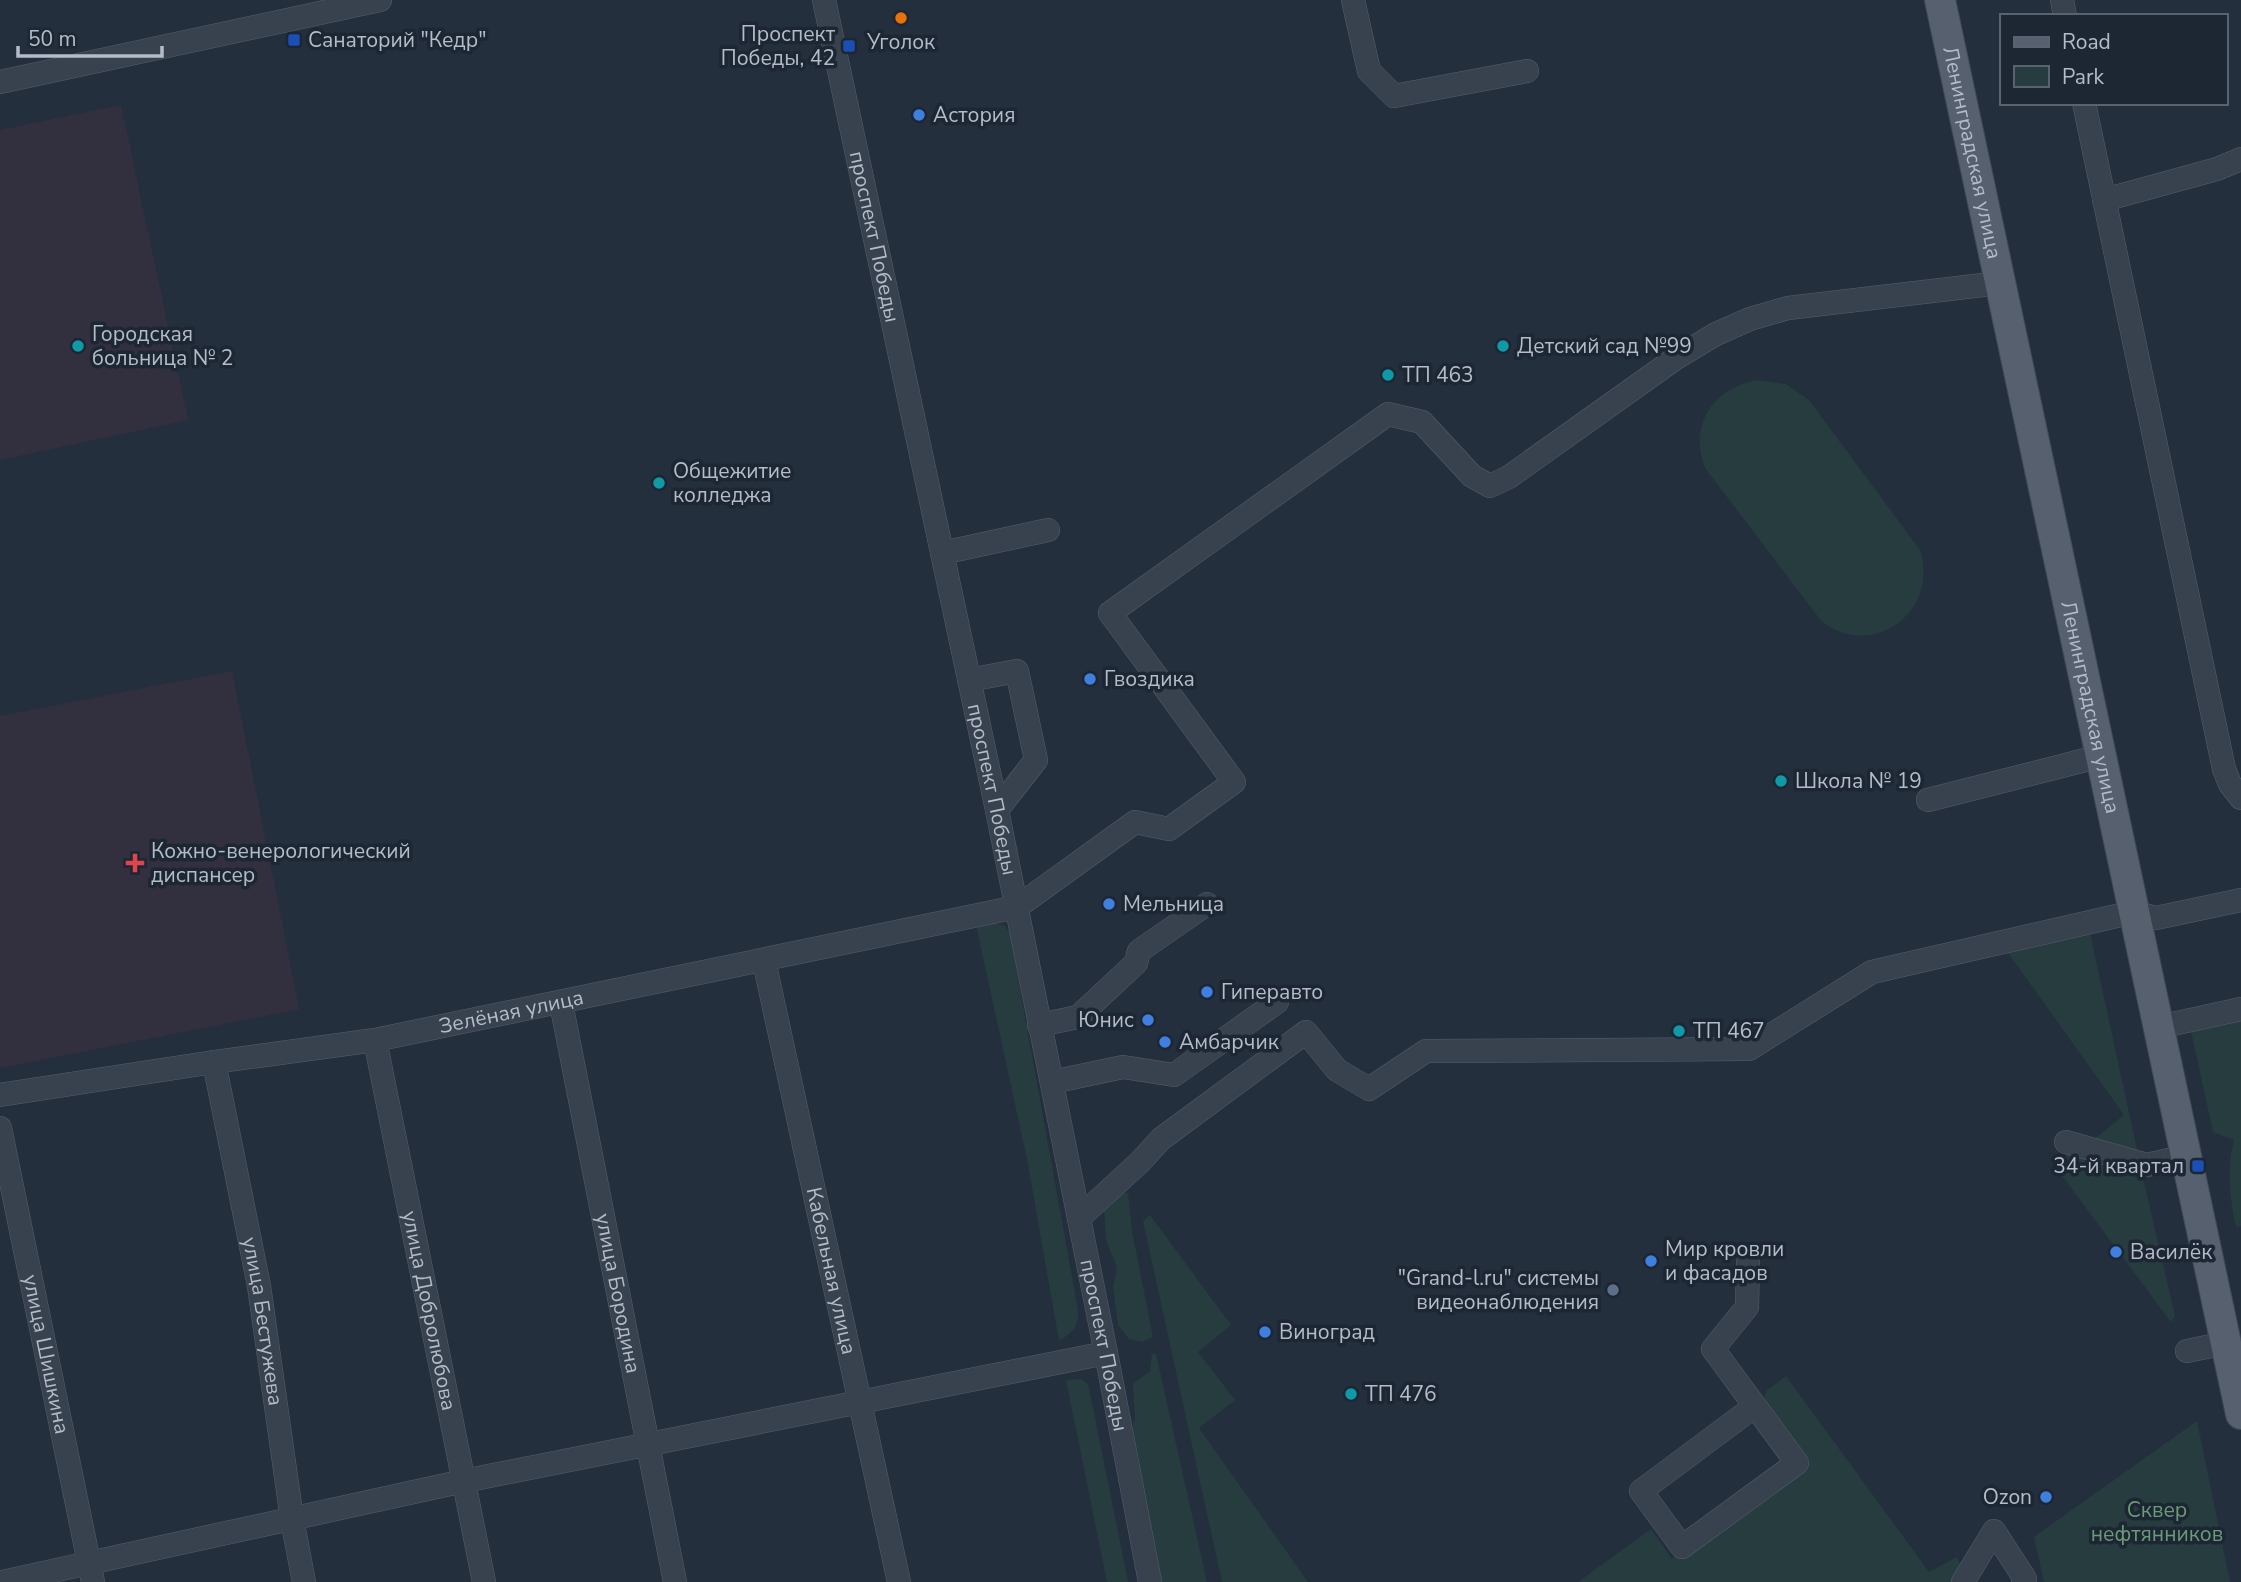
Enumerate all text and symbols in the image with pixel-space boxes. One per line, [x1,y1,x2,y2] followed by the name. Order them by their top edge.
[893,10,909,26] marker: Уголок
[18,14,161,58] scale bar
[2000,14,2227,105] legend
[721,20,836,72] place label: Проспект Победы, 42
[28,25,77,53] text: 50 m
[308,26,486,54] place label: Санаторий "Кедр"
[866,28,936,56] place label: Уголок
[2062,28,2111,56] text: Road
[286,32,302,48] marker: Санаторий "Кедр"
[841,38,857,54] marker: Проспект Победы, 42
[1936,44,2009,262] street label: Ленинградская улица
[2062,63,2104,91] text: Park
[933,101,1015,129] place label: Астория
[911,107,927,123] marker: Астория
[843,148,906,325] street label: проспект Победы
[92,320,233,372] place label: Городская больница № 2
[1517,332,1692,360] place label: Детский сад №99
[70,338,86,354] marker: Городская больница № 2
[1495,338,1511,354] marker: Детский сад №99
[1402,361,1474,389] place label: ТП 463
[1380,367,1396,383] marker: ТП 463
[673,457,791,509] place label: Общежитие колледжа
[651,475,667,491] marker: Общежитие колледжа
[2054,598,2127,816] street label: Ленинградская улица
[1104,665,1195,693] place label: Гвоздика
[1082,671,1098,687] marker: Гвоздика
[961,701,1024,878] street label: проспект Победы
[1795,767,1922,795] place label: Школа № 19
[1773,773,1789,789] marker: Школа № 19
[151,837,411,889] place label: Кожно-венерологический диспансер
[125,853,145,873] marker: Кожно-венерологический диспансер
[1123,890,1224,918] place label: Мельница
[1101,896,1117,912] marker: Мельница
[1221,978,1323,1006] place label: Гиперавто
[436,983,586,1040] street label: Зелёная улица
[1199,984,1215,1000] marker: Гиперавто
[1078,1006,1134,1034] place label: Юнис
[1140,1012,1156,1028] marker: Юнис
[1693,1017,1765,1045] place label: ТП 467
[1671,1023,1687,1039] marker: ТП 467
[1179,1028,1280,1056] place label: Амбарчик
[1157,1034,1173,1050] marker: Амбарчик
[2053,1152,2184,1180] place label: 34-й квартал
[2190,1158,2206,1174] marker: 34-й квартал
[800,1185,863,1357] street label: Кабельная улица
[396,1208,463,1413] street label: улица Добролюбова
[589,1211,648,1376] street label: улица Бородина
[235,1235,290,1407] street label: улица Бестужева
[1665,1235,1784,1287] place label: Мир кровли и фасадов
[2130,1238,2213,1266] place label: Василёк
[2108,1244,2124,1260] marker: Василёк
[1643,1253,1659,1269] marker: Мир кровли и фасадов
[1073,1257,1135,1434] street label: проспект Победы
[1398,1264,1599,1316] place label: "Grand-l.ru" системы видеонаблюдения
[16,1272,76,1437] street label: улица Шишкина
[1605,1282,1621,1298] marker: "Grand-l.ru" системы видеонаблюдения
[1279,1318,1375,1346] place label: Виноград
[1257,1324,1273,1340] marker: Виноград
[1365,1380,1437,1408] place label: ТП 476
[1343,1386,1359,1402] marker: ТП 476
[1983,1483,2032,1511] place label: Ozon
[2038,1489,2054,1505] marker: Ozon
[2091,1496,2223,1548] park label: Сквер нефтянников

